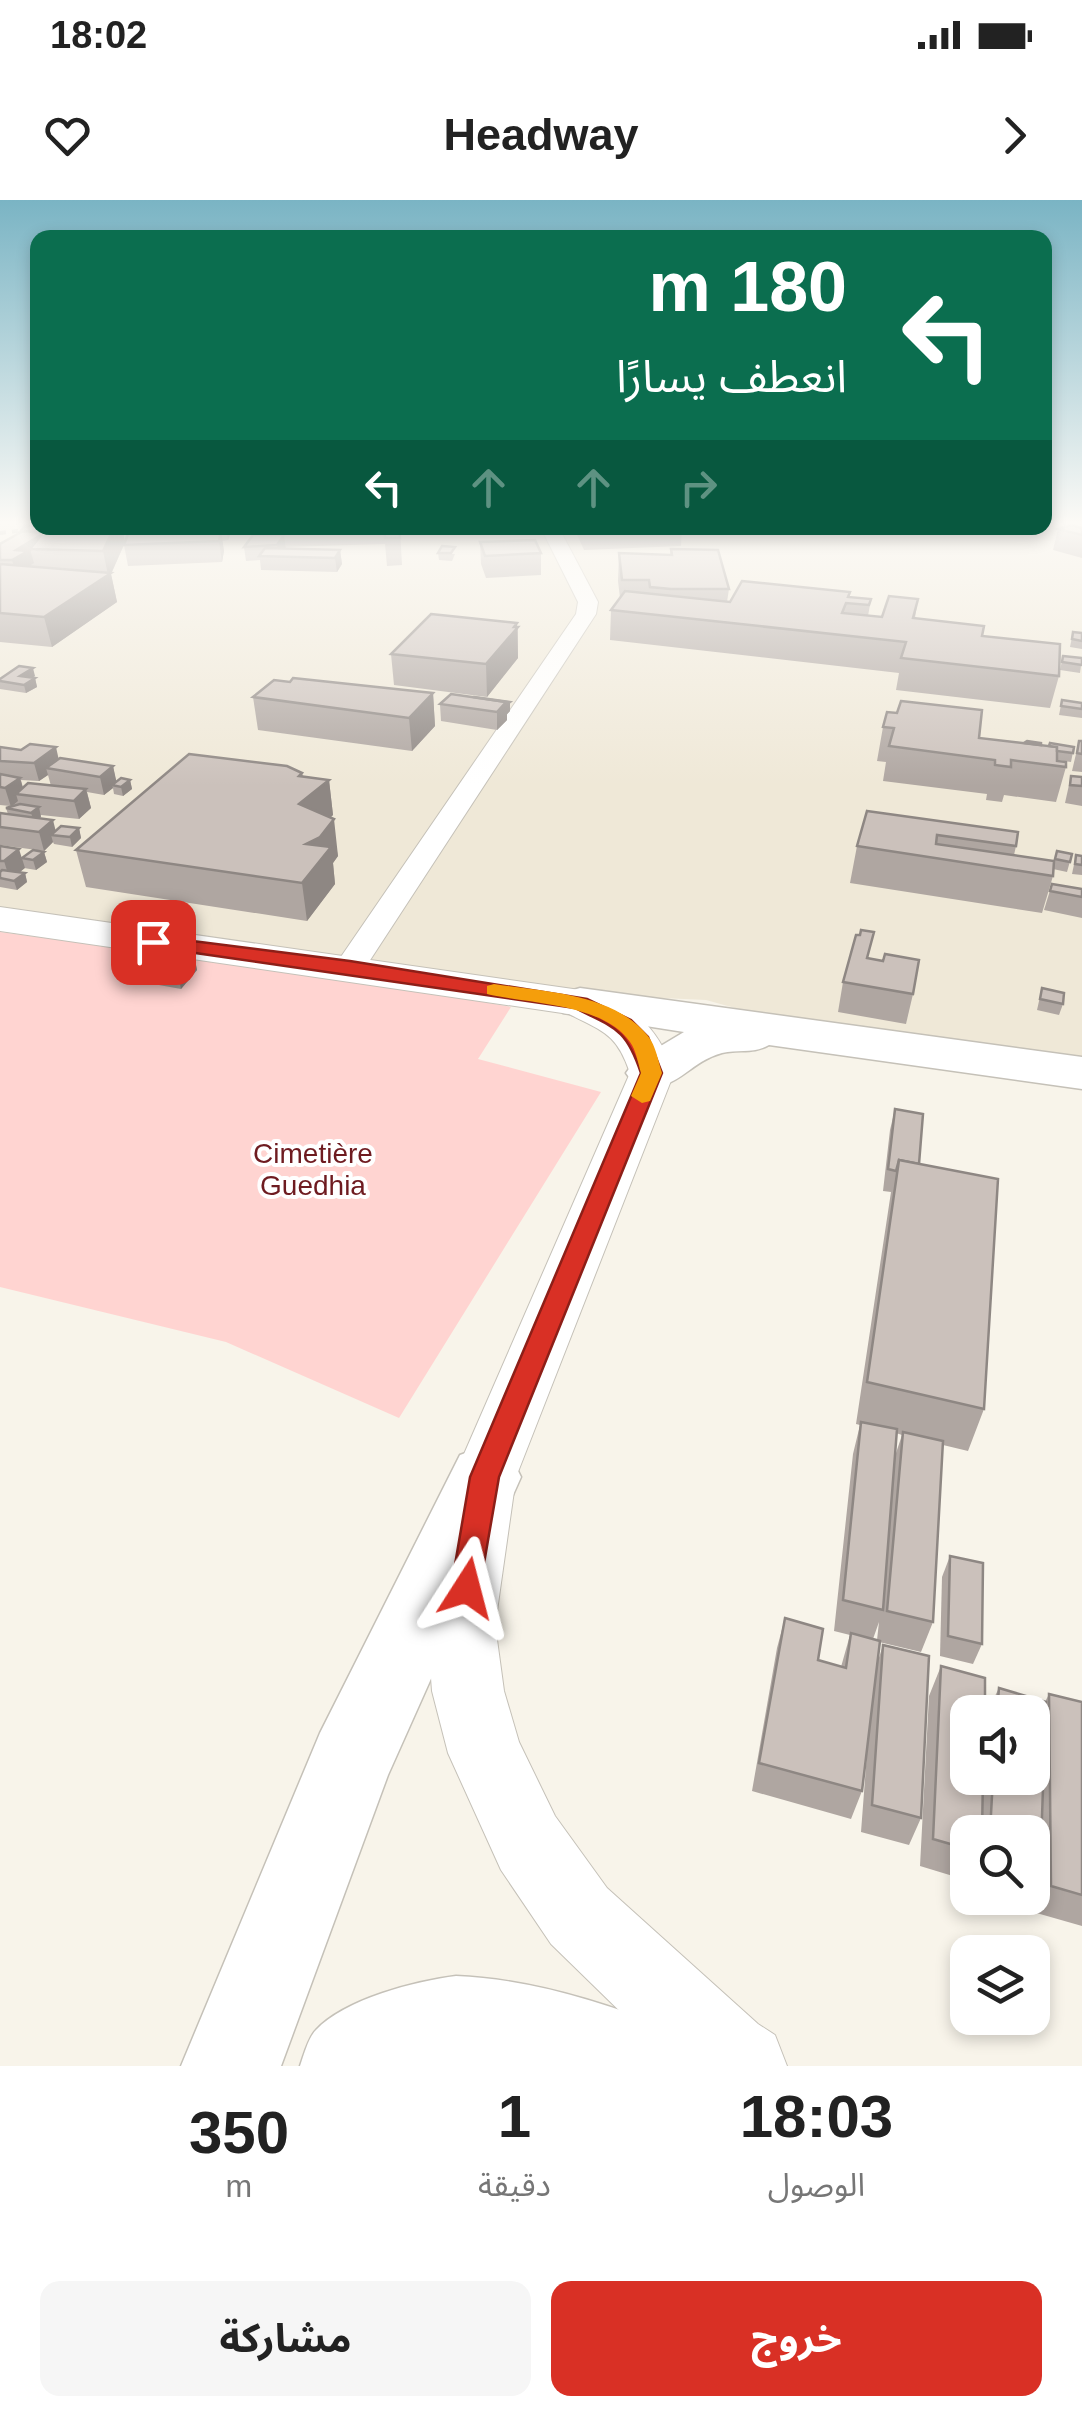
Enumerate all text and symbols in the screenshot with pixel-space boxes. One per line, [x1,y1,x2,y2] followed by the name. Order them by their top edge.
[50,14,147,56] text: 18:02
[40,108,95,163] icon: heart
[987,108,1042,163] icon: forward
[443,109,639,160] text: Headway
[649,248,847,326] text: 180 m
[882,270,1012,400] icon: left
[616,351,847,402] text: انعطف يسارًا
[356,460,411,515] icon: left
[461,460,516,515] icon: ahead
[566,460,621,515] icon: ahead
[671,460,726,515] icon: right
[111,900,196,985] pin
[126,915,181,970] icon: arrive
[253,1138,373,1201] park label: Cimetière Guedhia
[415,1536,519,1640] position arrow
[950,1695,1050,2035] map controls
[950,1695,1050,1795] button: sound
[950,1815,1050,1915] button: search
[950,1935,1050,2035] button: layers
[498,2083,531,2150] text: 1
[740,2083,893,2150] text: 18:03
[189,2099,289,2166] text: 350
[478,2167,551,2203] text: دقيقة
[768,2167,865,2203] text: الوصول
[226,2168,252,2204] text: m
[40,2281,531,2396] button: مشاركة
[551,2281,1042,2396] button: خروج

